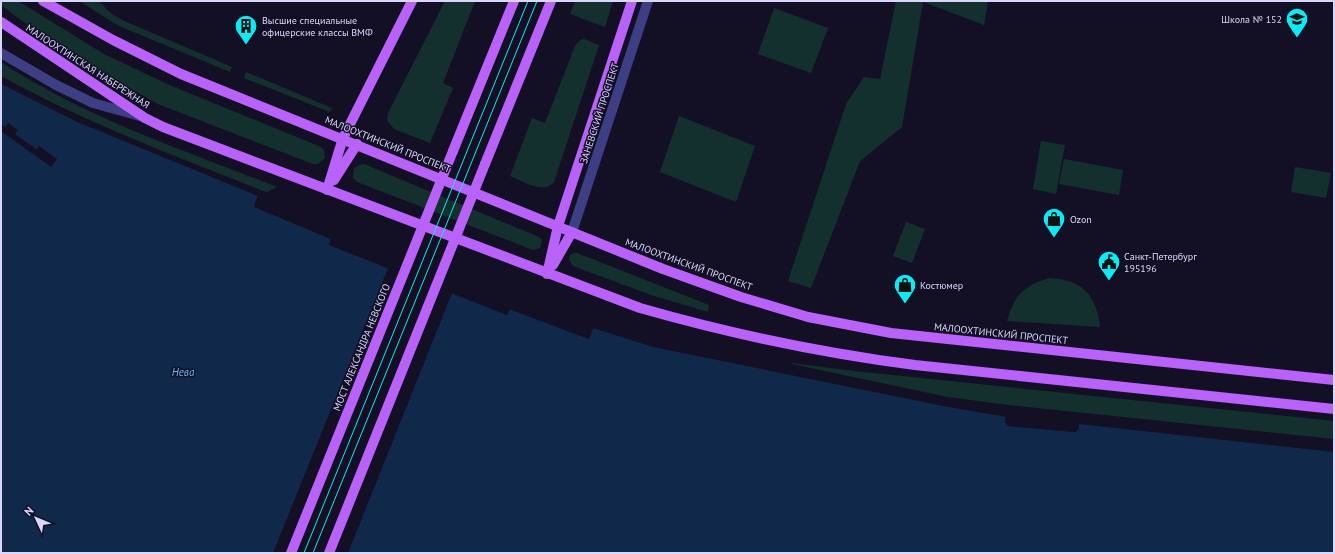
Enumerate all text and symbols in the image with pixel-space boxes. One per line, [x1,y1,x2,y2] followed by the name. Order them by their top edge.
[1284,6,1310,39] school or university icon: Школа № 152
[233,13,259,46] building icon: Высшие специальные офицерские классы ВМФ
[1221,13,1282,26] place label: Школа № 152
[262,14,373,39] place label: Высшие специальные офицерские классы ВМФ
[23,21,152,111] street label: МАЛООХТИНСКАЯ НАБЕРЕЖНАЯ
[577,61,622,165] street label: ЗАНЕВСКИЙ ПРОСПЕКТ
[323,113,453,176] street label: МАЛООХТИНСКИЙ ПРОСПЕКТ
[1041,206,1067,239] shop icon: Ozon
[1070,213,1092,226] place label: Ozon
[623,235,755,294] street label: МАЛООХТИНСКИЙ ПРОСПЕКТ
[1096,249,1122,282] public building icon: Санкт-Петербург 195196
[1124,250,1197,275] place label: Санкт-Петербург 195196
[892,272,918,305] shop icon: Костюмер
[920,279,963,292] place label: Костюмер
[330,281,393,413] street label: МОСТ АЛЕКСАНДРА НЕВСКОГО
[933,320,1069,347] street label: МАЛООХТИНСКИЙ ПРОСПЕКТ
[172,365,195,379] water label: Нева
[16,498,56,538] north arrow
[21,504,36,519] text: N

